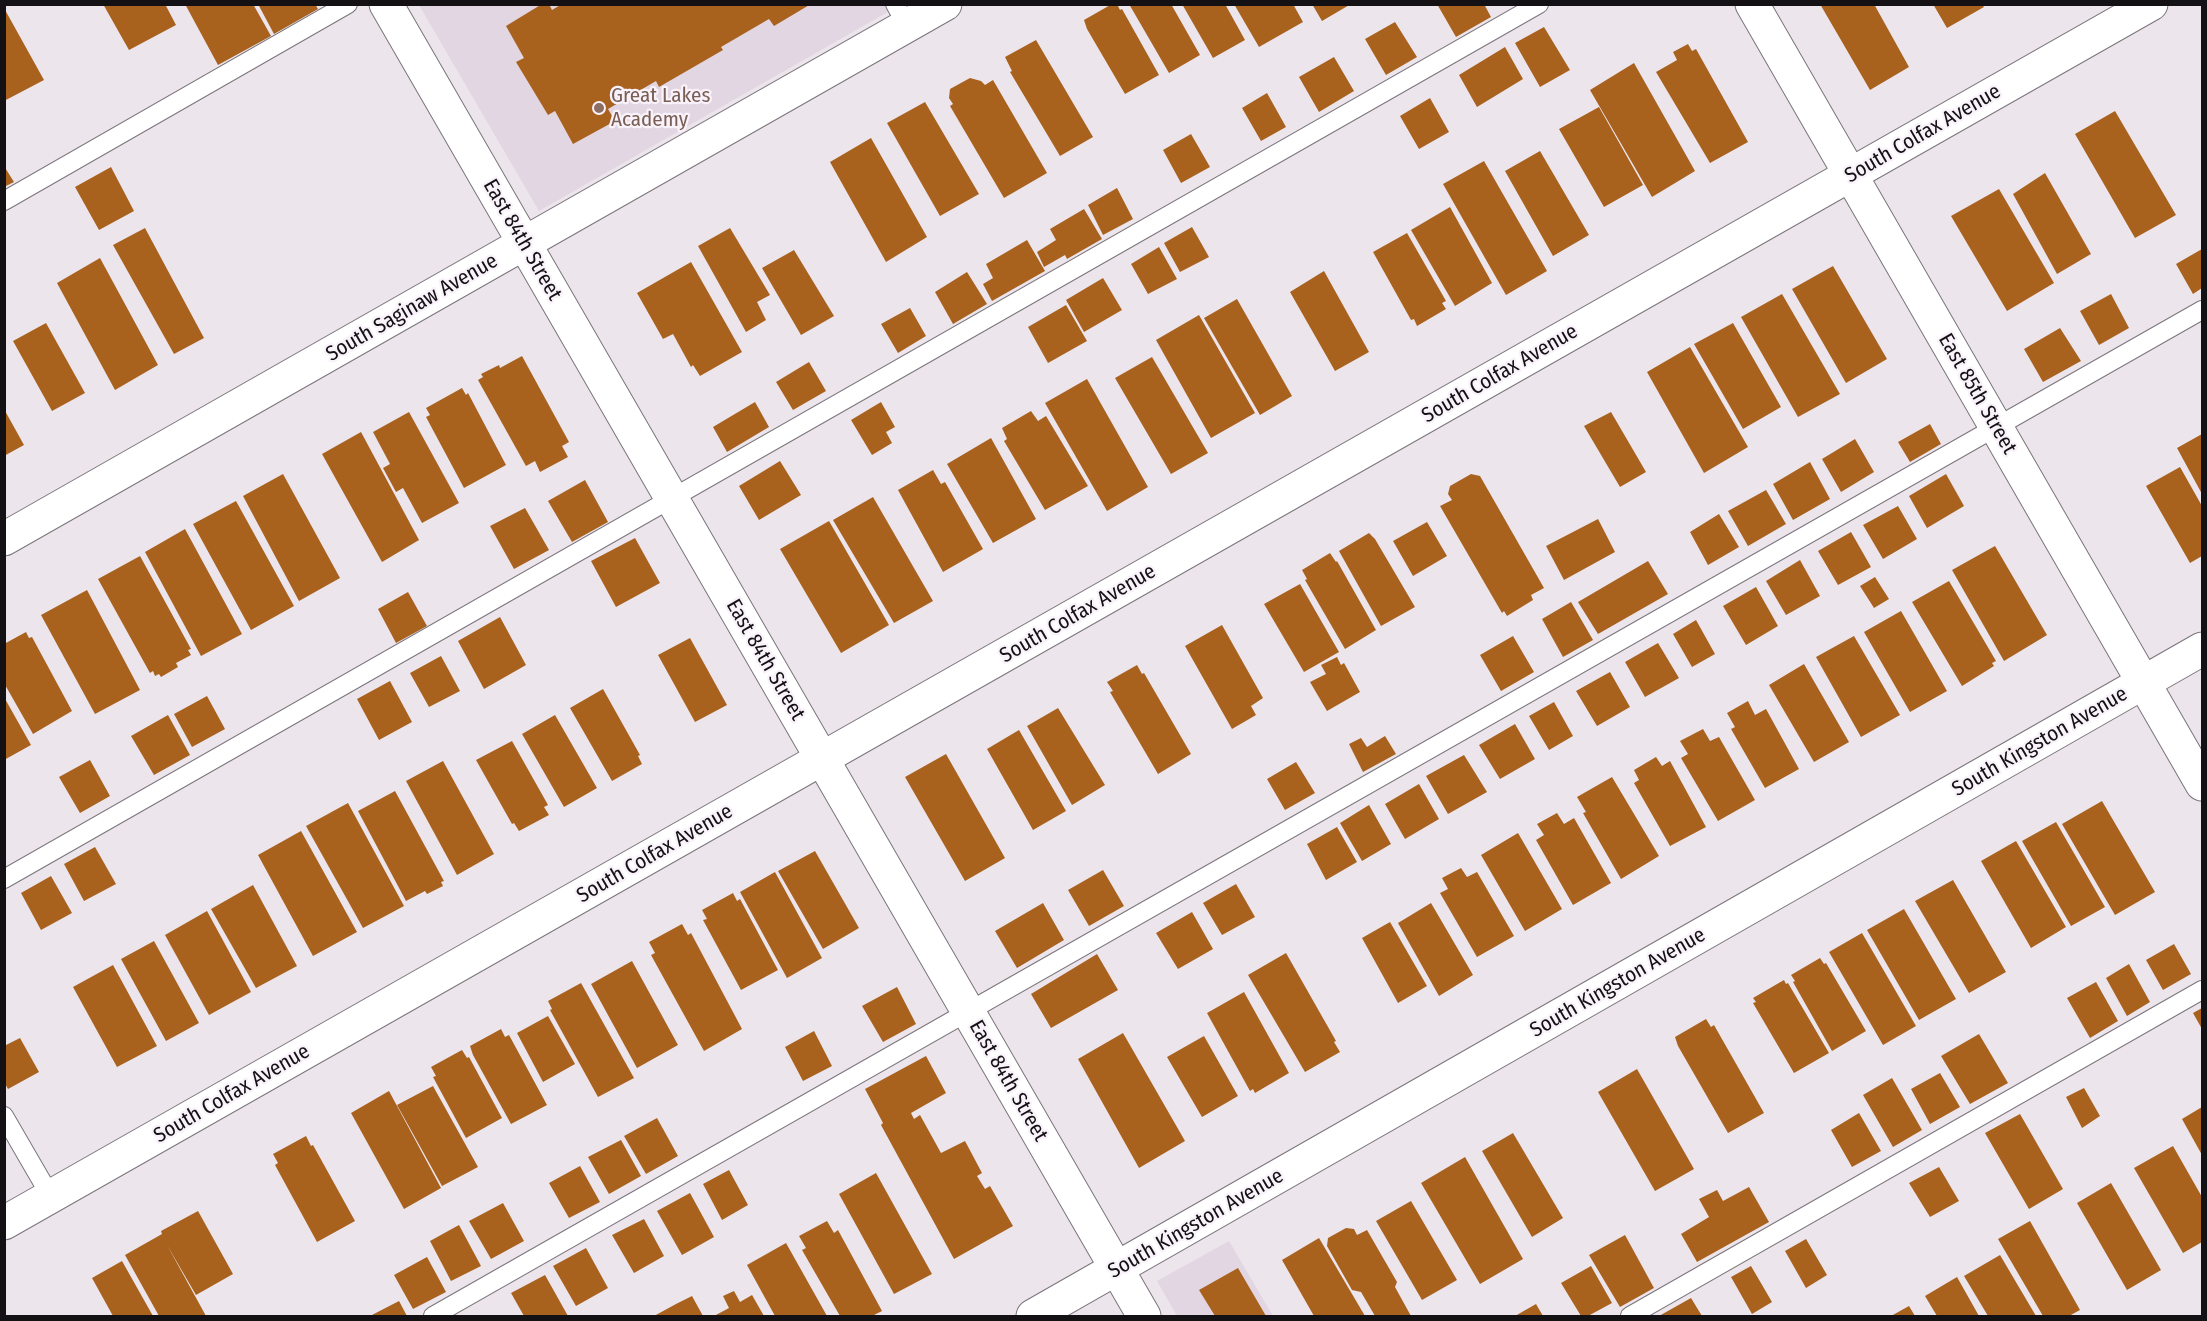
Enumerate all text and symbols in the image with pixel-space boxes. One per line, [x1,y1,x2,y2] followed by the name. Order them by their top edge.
[1841,79,2005,189] street label: South Colfax Avenue
[611,83,710,133] place label: Great Lakes Academy
[592,101,606,115] marker: Great Lakes Academy
[477,175,567,305] street label: East 84th Street
[322,249,502,367] street label: South Saginaw Avenue
[1418,319,1582,429] street label: South Colfax Avenue
[1932,329,2022,459] street label: East 85th Street
[996,559,1160,669] street label: South Colfax Avenue
[720,595,810,725] street label: East 84th Street
[1948,682,2132,802] street label: South Kingston Avenue
[573,799,737,909] street label: South Colfax Avenue
[1526,923,1710,1043] street label: South Kingston Avenue
[963,1016,1053,1146] street label: East 84th Street
[150,1039,314,1149] street label: South Colfax Avenue
[1104,1164,1288,1284] street label: South Kingston Avenue

